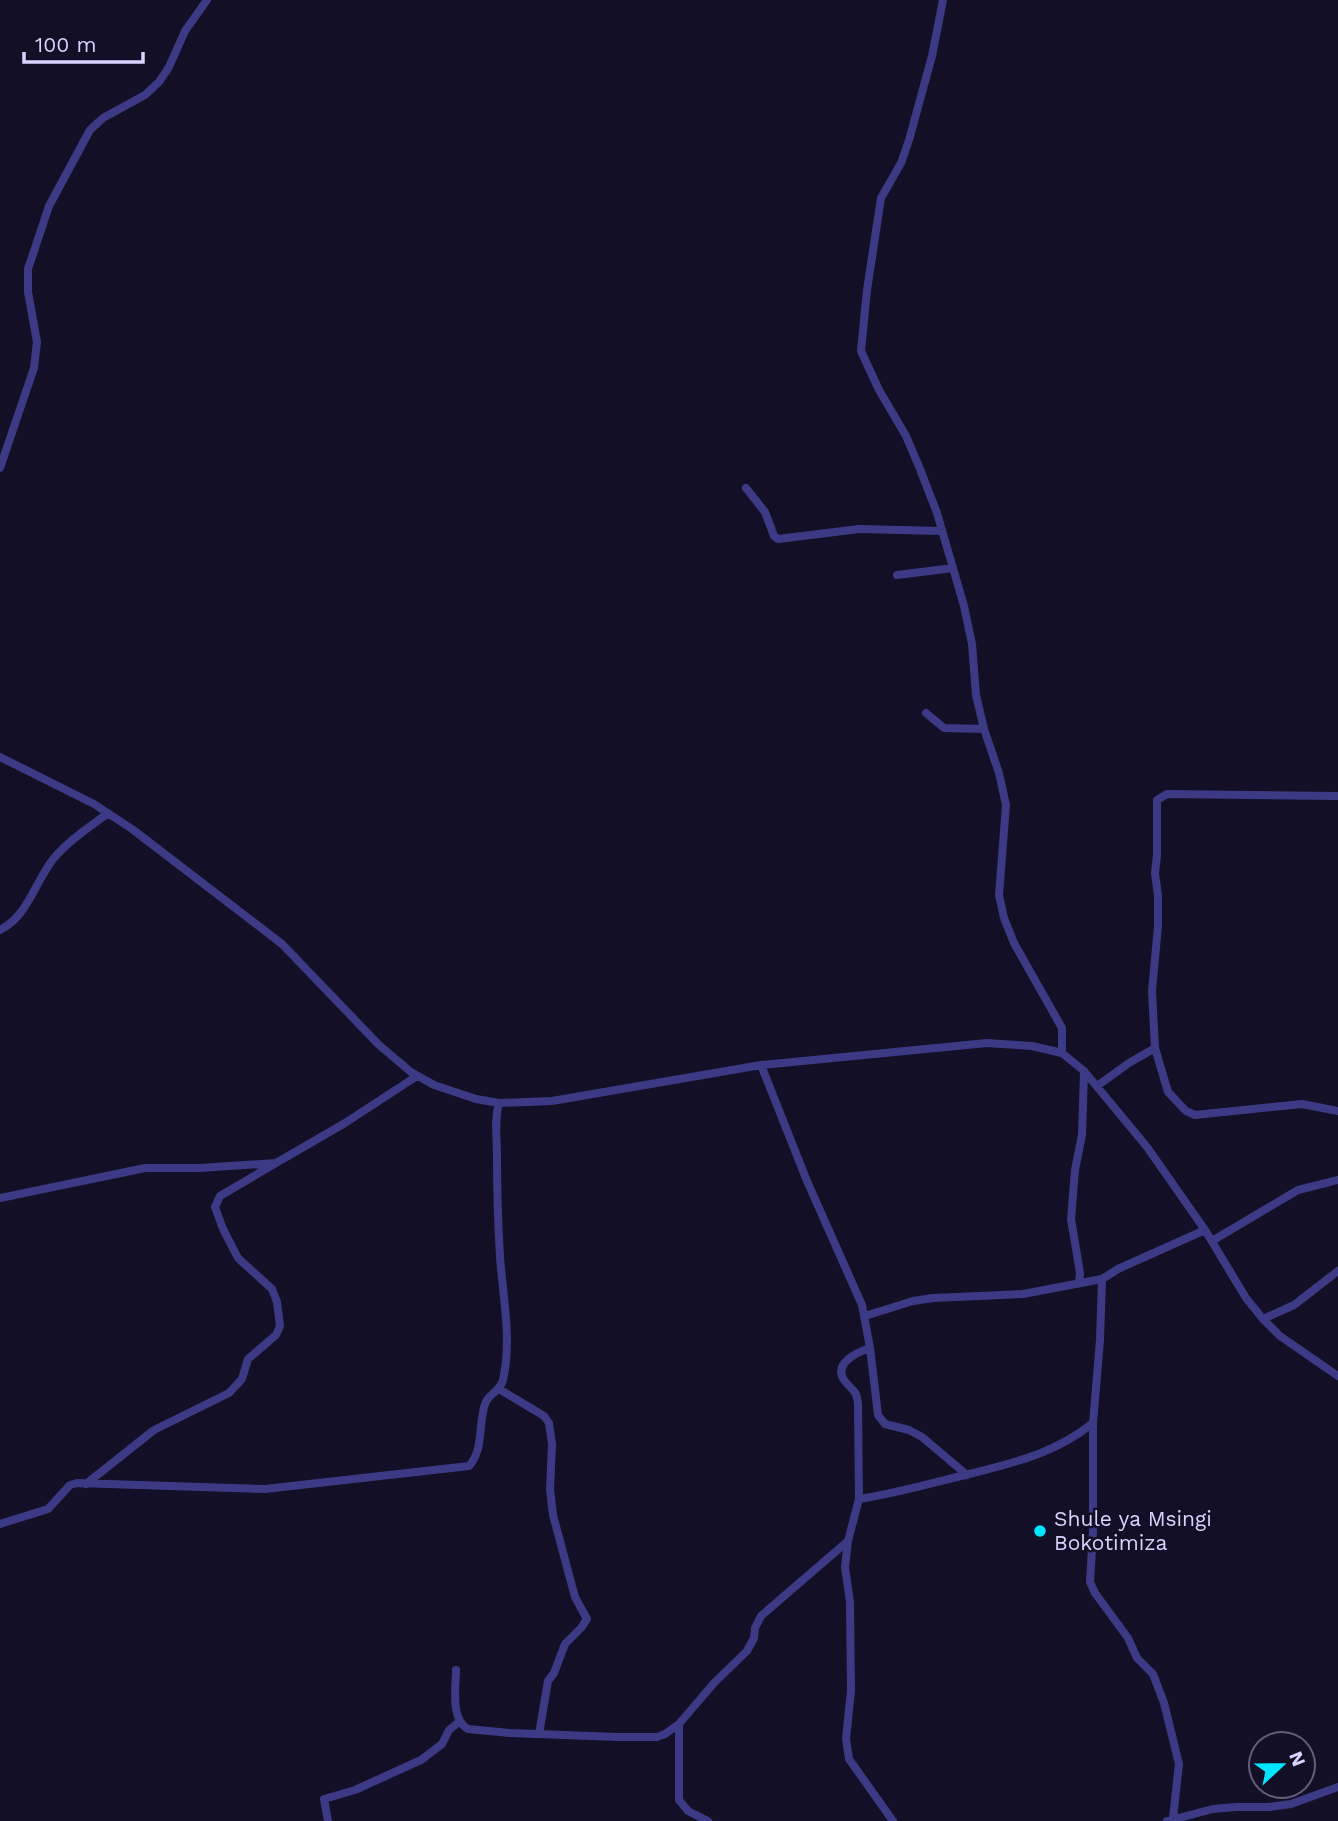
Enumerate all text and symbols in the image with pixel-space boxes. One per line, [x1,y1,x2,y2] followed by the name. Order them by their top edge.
[24,21,144,65] scale bar
[35,32,97,57] text: 100 m
[1054,1506,1212,1555] place label: Shule ya Msingi Bokotimiza
[1032,1523,1048,1539] marker: Shule ya Msingi Bokotimiza
[1247,1730,1317,1800] north arrow
[1284,1748,1311,1770] text: N

